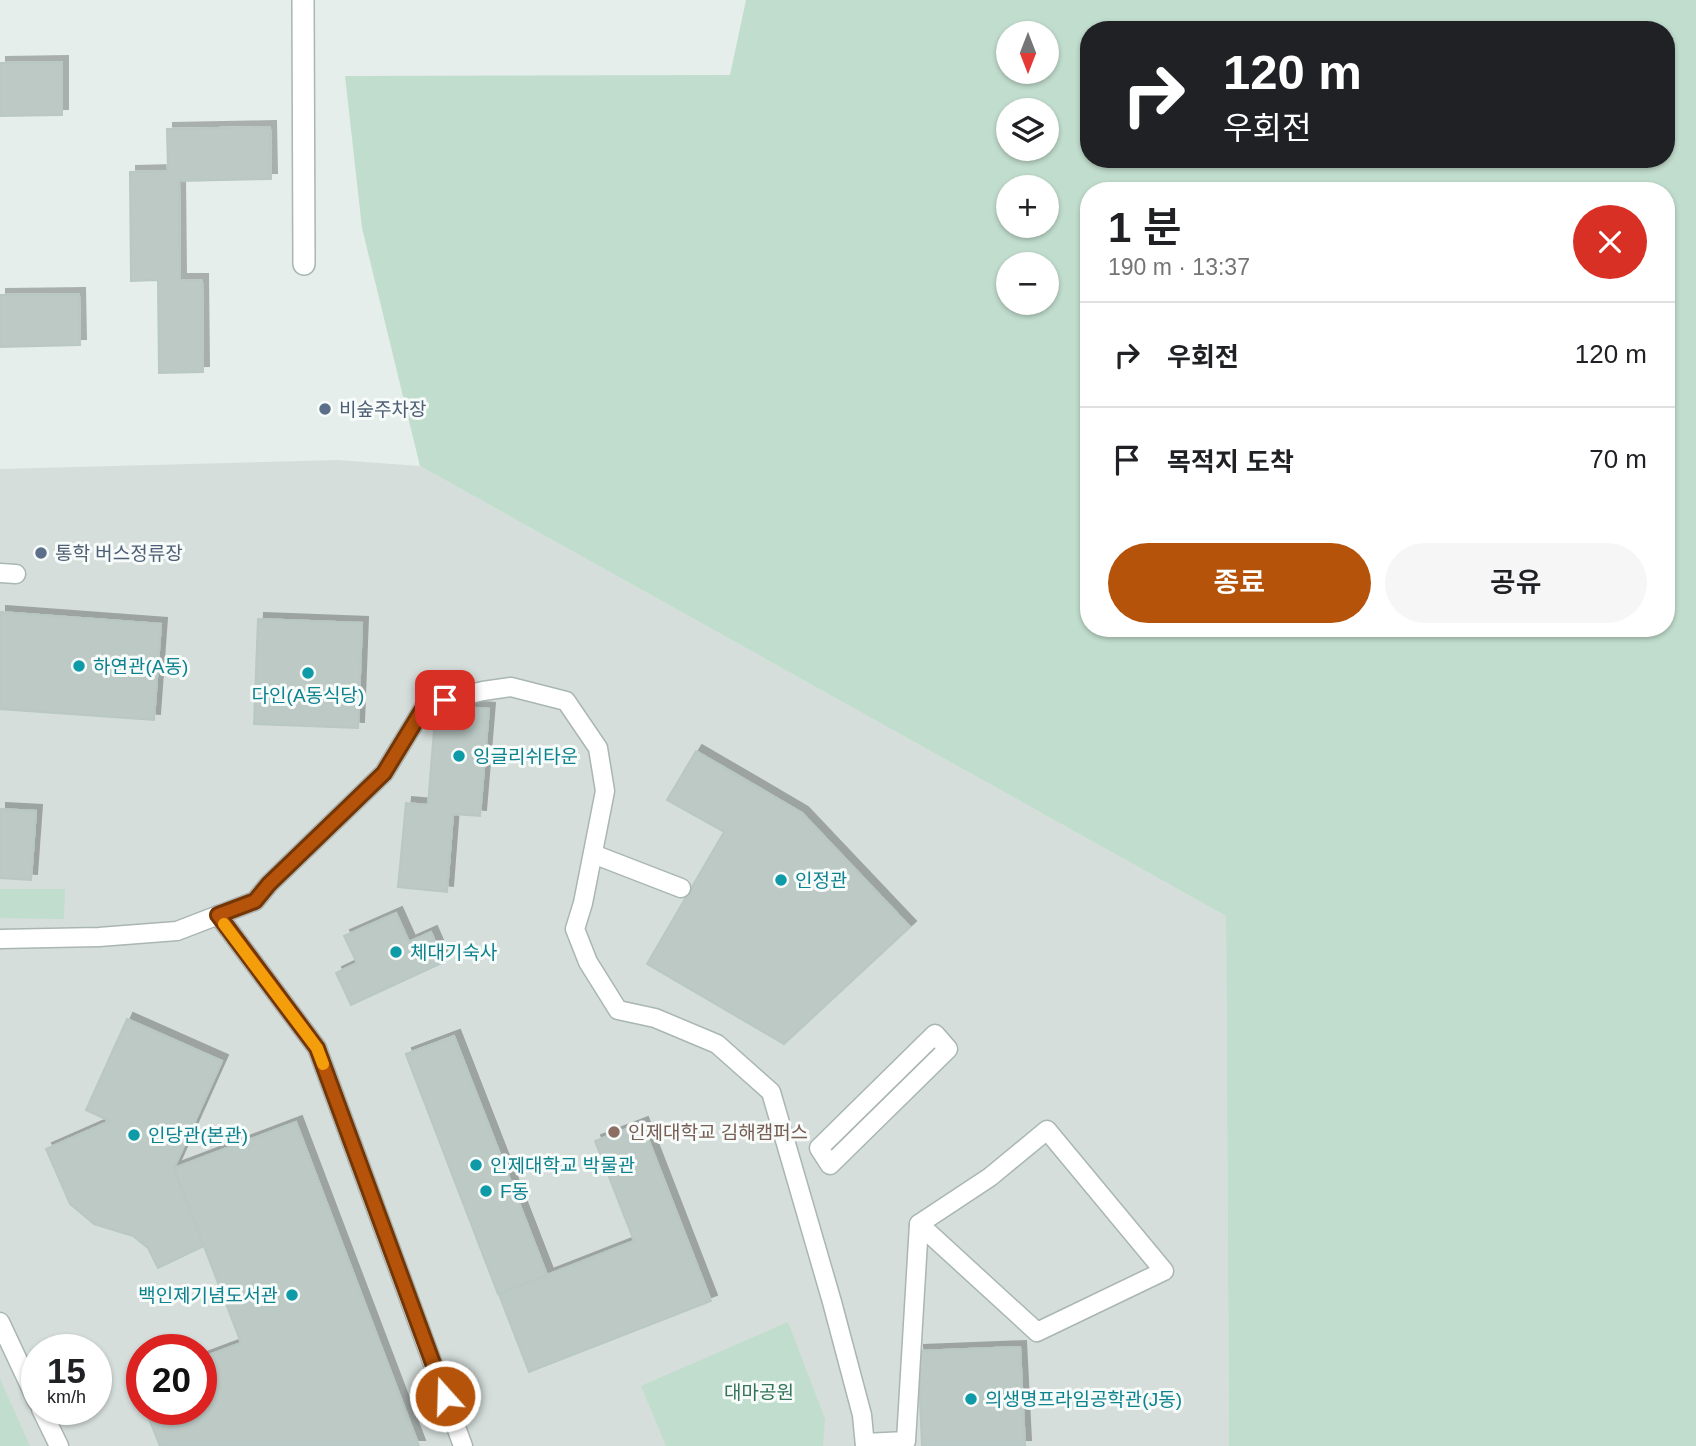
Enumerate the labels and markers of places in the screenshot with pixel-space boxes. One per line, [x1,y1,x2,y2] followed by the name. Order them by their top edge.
[339,399,426,420] place label: 비숲주차장
[317,401,333,417] marker: 비숲주차장
[55,543,183,564] place label: 통학 버스정류장
[33,545,49,561] marker: 통학 버스정류장
[93,656,188,677] place label: 하연관(A동)
[71,658,87,674] marker: 하연관(A동)
[300,665,316,681] marker: 다인(A동식당)
[415,670,475,730] pin
[252,685,364,706] place label: 다인(A동식당)
[473,746,578,767] place label: 잉글리쉬타운
[451,748,467,764] marker: 잉글리쉬타운
[795,870,847,891] place label: 인정관
[773,872,789,888] marker: 인정관
[410,942,497,963] place label: 체대기숙사
[388,944,404,960] marker: 체대기숙사
[628,1122,808,1143] place label: 인제대학교 김해캠퍼스
[606,1124,622,1140] marker: 인제대학교 김해캠퍼스
[148,1125,248,1146] place label: 인당관(본관)
[126,1127,142,1143] marker: 인당관(본관)
[490,1155,635,1176] place label: 인제대학교 박물관
[468,1157,484,1173] marker: 인제대학교 박물관
[500,1181,529,1202] place label: F동
[478,1183,494,1199] marker: F동
[138,1285,278,1306] place label: 백인제기념도서관
[284,1287,300,1303] marker: 백인제기념도서관
[985,1389,1182,1410] place label: 의생명프라임공학관(J동)
[963,1391,979,1407] marker: 의생명프라임공학관(J동)

